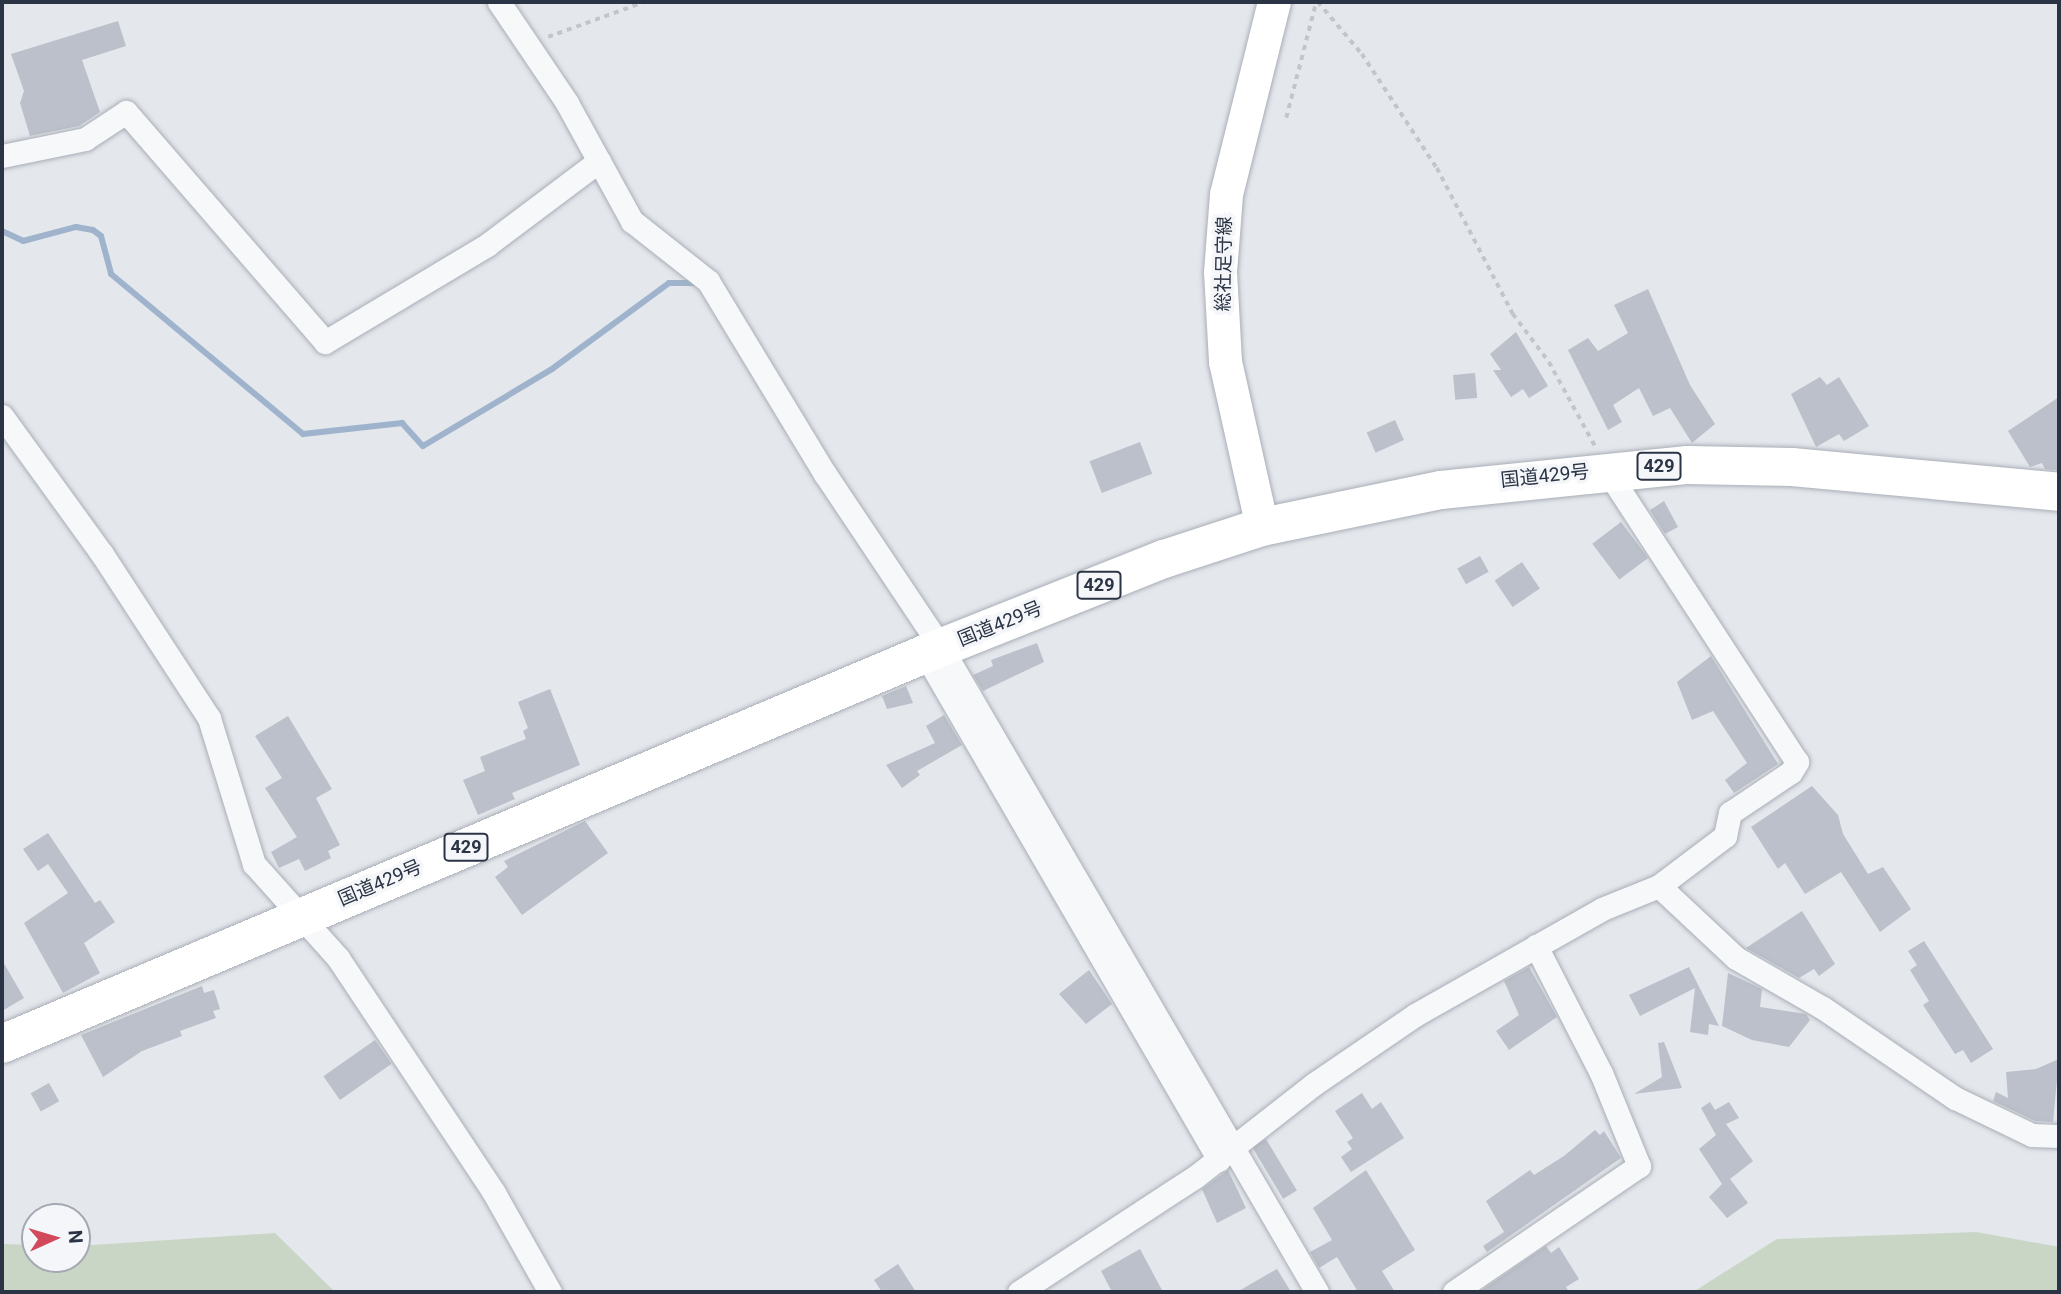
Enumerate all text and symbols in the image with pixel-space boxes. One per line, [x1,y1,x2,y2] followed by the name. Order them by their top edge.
[1212,216,1236,312] street label: 総社足守線
[1636,452,1682,480] road number: 429
[1500,460,1590,492] street label: 国道429号
[1076,570,1122,600] road number: 429
[954,597,1046,651] street label: 国道429号
[443,832,489,862] road number: 429
[335,855,425,911] street label: 国道429号
[21,1203,91,1273] north arrow
[64,1229,87,1244] text: N

